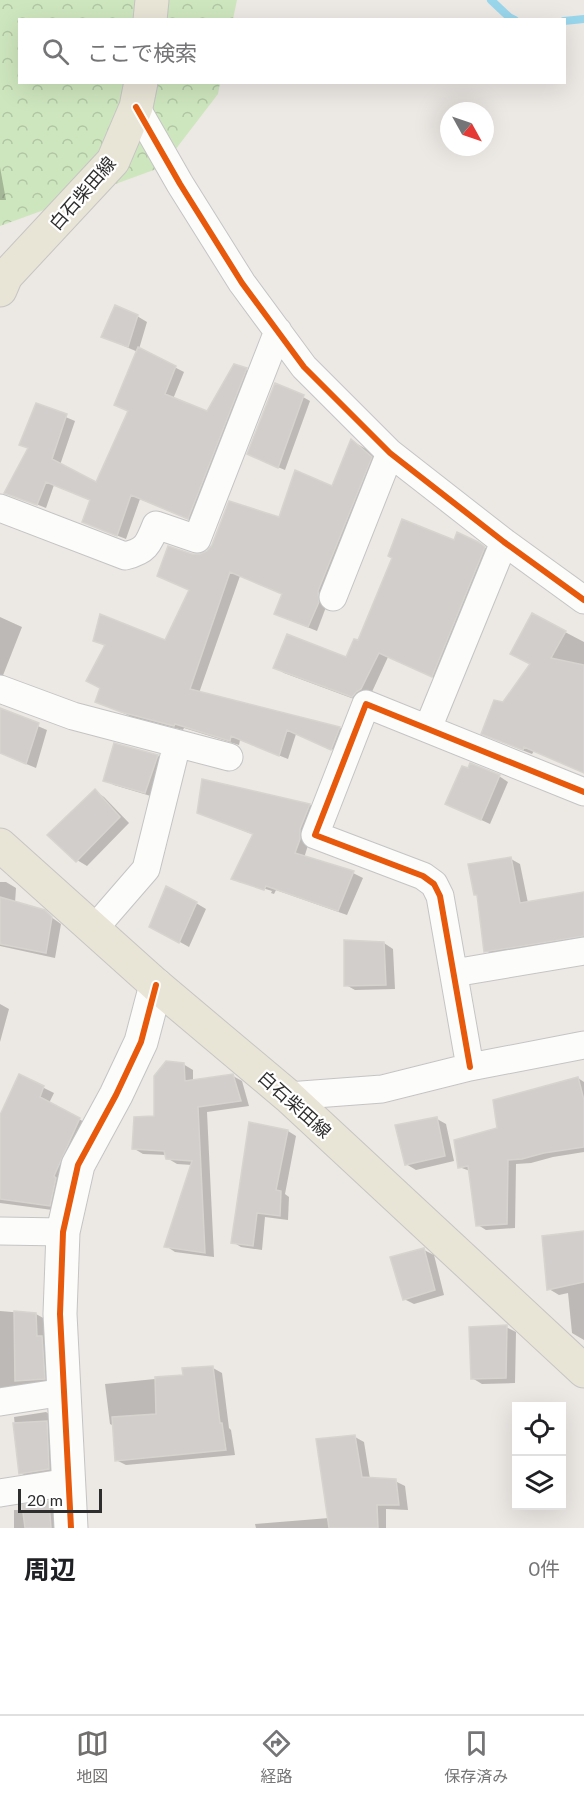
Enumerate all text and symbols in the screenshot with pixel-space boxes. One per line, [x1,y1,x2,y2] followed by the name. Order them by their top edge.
[18,18,566,84] search box
[39,35,72,68] icon: search
[87,39,197,66] text: ここで検索
[440,102,494,156] north arrow
[44,152,120,234] street label: 白石柴田線
[254,1066,336,1142] street label: 白石柴田線
[512,1402,566,1510] map controls
[512,1402,566,1456] button: locate
[512,1456,566,1510] button: layers
[18,1486,102,1514] scale bar
[27,1490,63,1509] text: 20 m
[24,1553,76,1585] text: 周辺
[528,1556,560,1580] text: 0件
[76,1727,109,1787] tab: 地図
[260,1727,293,1787] tab: 経路
[444,1727,508,1787] tab: 保存済み

